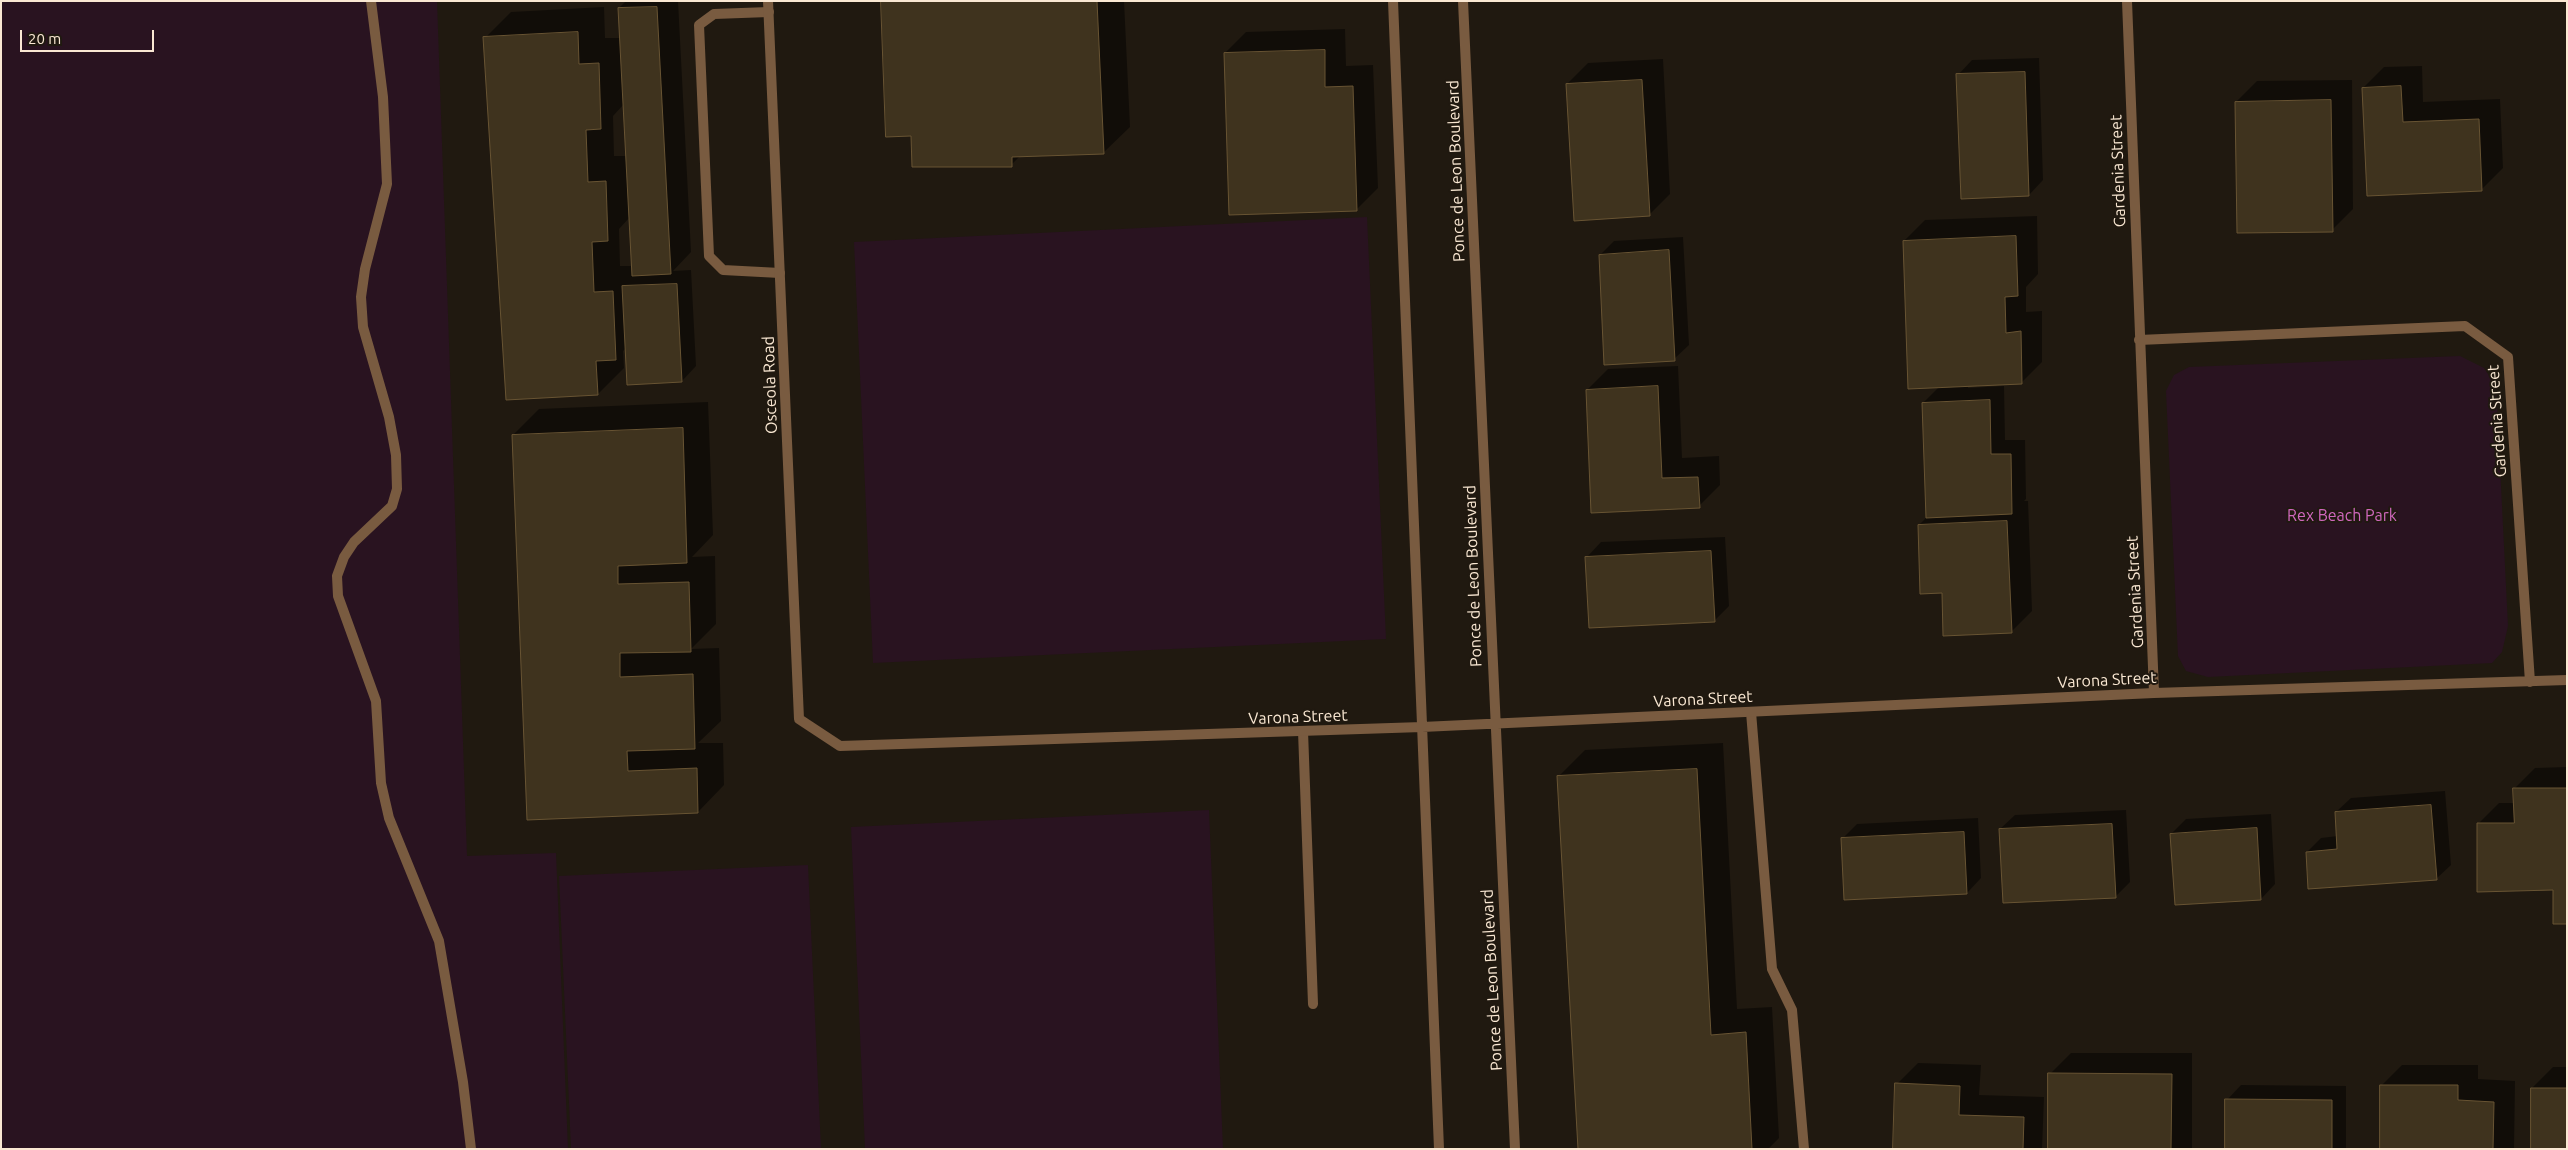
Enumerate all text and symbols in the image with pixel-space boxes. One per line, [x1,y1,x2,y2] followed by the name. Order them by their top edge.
[22,20,156,52] scale bar
[28,30,61,47] text: 20 m
[1443,80,1469,262] street label: Ponce de Leon Boulevard
[2106,114,2130,228] street label: Gardenia Street
[759,336,781,434] street label: Osceola Road
[2483,364,2511,478] street label: Gardenia Street
[1460,485,1486,667] street label: Ponce de Leon Boulevard
[2287,506,2397,526] park label: Rex Beach Park
[2122,535,2148,649] street label: Gardenia Street
[2057,668,2157,692] street label: Varona Street
[1653,687,1753,711] street label: Varona Street
[1248,706,1348,728] street label: Varona Street
[1478,889,1506,1071] street label: Ponce de Leon Boulevard

